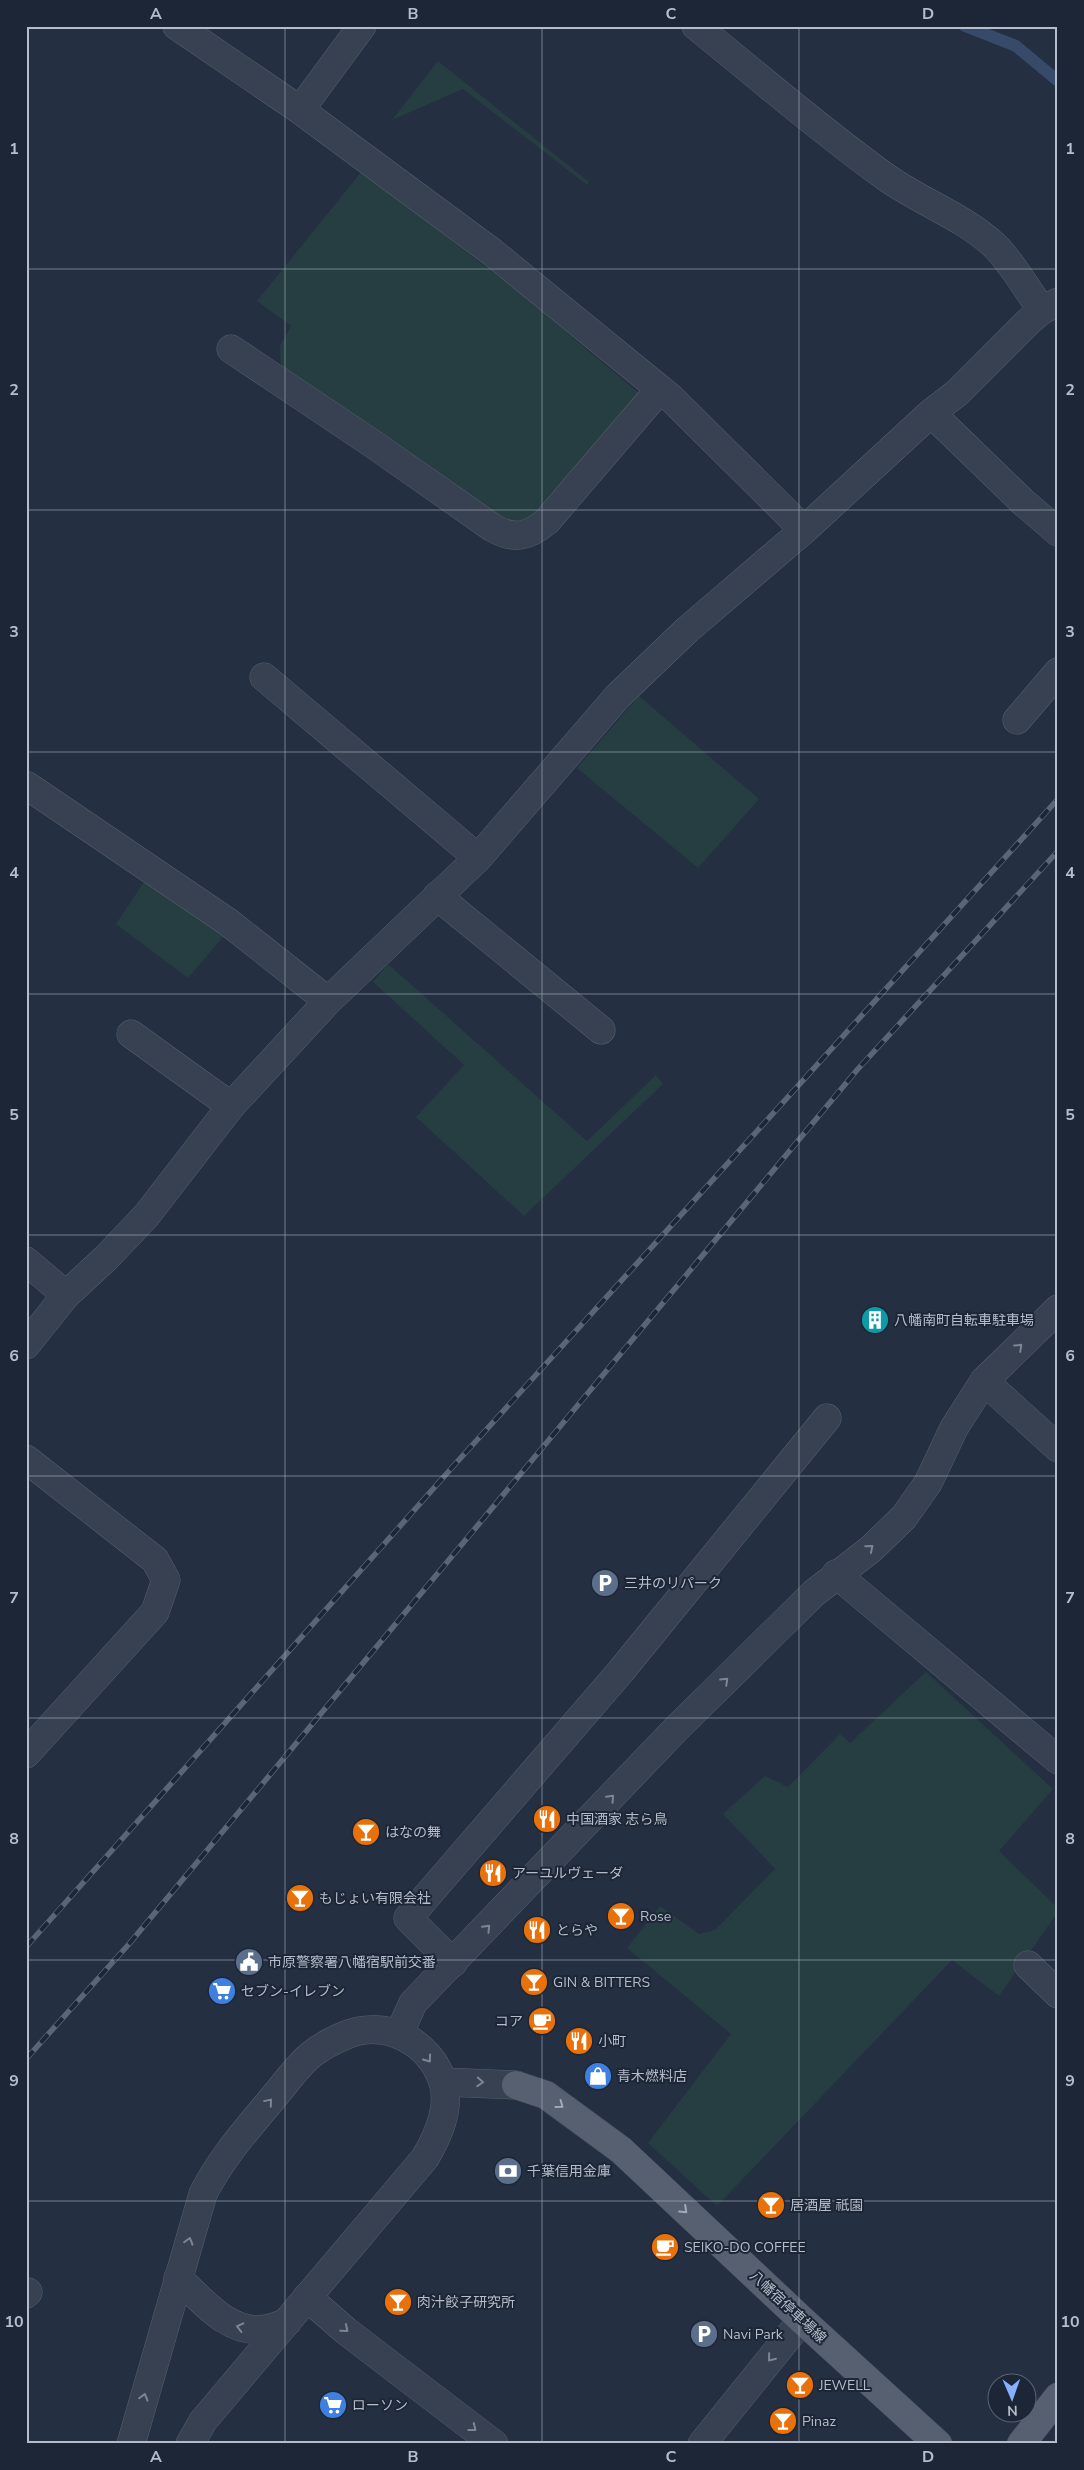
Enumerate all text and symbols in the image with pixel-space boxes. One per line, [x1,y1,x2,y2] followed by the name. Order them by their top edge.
[150,3,162,25] text: A
[407,3,419,25] text: B
[666,3,677,25] text: C
[922,3,934,25] text: D
[9,138,19,160] text: 1
[1065,138,1075,160] text: 1
[9,379,19,401] text: 2
[1065,379,1075,401] text: 2
[9,621,19,643] text: 3
[1065,621,1075,643] text: 3
[9,862,19,884] text: 4
[1065,862,1075,884] text: 4
[9,1104,19,1126] text: 5
[1065,1104,1075,1126] text: 5
[860,1305,890,1335] building icon: 八幡南町自転車駐車場
[894,1311,1034,1330] place label: 八幡南町自転車駐車場
[1013,1344,1022,1353] one-way arrow
[9,1345,19,1367] text: 6
[1065,1345,1075,1367] text: 6
[865,1545,874,1554] one-way arrow
[590,1568,620,1598] parking icon: 三井のリパーク
[624,1574,722,1593] place label: 三井のリパーク
[9,1587,19,1609] text: 7
[1065,1587,1075,1609] text: 7
[719,1678,728,1687] one-way arrow
[605,1794,614,1803] one-way arrow
[532,1804,562,1834] restaurant icon: 中国酒家 志ら鳥
[566,1810,668,1829] place label: 中国酒家 志ら鳥
[351,1817,381,1847] bar icon: はなの舞
[385,1823,441,1842] place label: はなの舞
[9,1828,19,1850] text: 8
[1065,1828,1075,1850] text: 8
[478,1858,508,1888] restaurant icon: アーユルヴェーダ
[512,1864,623,1883] place label: アーユルヴェーダ
[285,1883,315,1913] bar icon: もじょい有限会社
[319,1889,431,1908] place label: もじょい有限会社
[606,1901,636,1931] bar icon: Rose
[640,1907,671,1926] place label: Rose
[522,1915,552,1945] restaurant icon: とらや
[556,1921,598,1940] place label: とらや
[481,1925,490,1934] one-way arrow
[234,1947,264,1977] public building icon: 市原警察署八幡宿駅前交番
[268,1953,436,1972] place label: 市原警察署八幡宿駅前交番
[519,1967,549,1997] bar icon: GIN & BITTERS
[553,1973,651,1992] place label: GIN & BITTERS
[207,1976,237,2006] supermarket icon: セブン-イレブン
[241,1982,345,2001] place label: セブン-イレブン
[527,2006,557,2036] cafe icon: コア
[495,2012,523,2031] place label: コア
[564,2026,594,2056] restaurant icon: 小町
[598,2032,626,2051] place label: 小町
[423,2053,431,2062] one-way arrow
[583,2061,613,2091] shop icon: 青木燃料店
[617,2067,687,2086] place label: 青木燃料店
[9,2070,19,2092] text: 9
[1065,2070,1075,2092] text: 9
[476,2077,484,2088] one-way arrow
[264,2099,273,2108] one-way arrow
[554,2099,564,2108] one-way arrow
[493,2156,523,2186] bank icon: 千葉信用金庫
[527,2162,611,2181] place label: 千葉信用金庫
[756,2190,786,2220] bar icon: 居酒屋 祇園
[790,2196,864,2215] place label: 居酒屋 祇園
[679,2204,688,2213] one-way arrow
[650,2232,680,2262] cafe icon: SEIKO-DO COFFEE
[183,2237,193,2245] one-way arrow
[684,2238,806,2257] place label: SEIKO-DO COFFEE
[746,2267,830,2347] street label: 八幡宿停車場線
[383,2287,413,2317] bar icon: 肉汁餃子研究所
[417,2293,515,2312] place label: 肉汁餃子研究所
[4,2311,24,2333] text: 10
[1060,2311,1080,2333] text: 10
[689,2319,719,2349] parking icon: Navi Park
[235,2322,244,2333] one-way arrow
[339,2323,348,2332] one-way arrow
[723,2325,784,2344] place label: Navi Park
[769,2352,777,2361] one-way arrow
[785,2370,815,2400] bar icon: JEWELL
[986,2372,1036,2422] north arrow
[818,2376,871,2395] place label: JEWELL
[318,2390,348,2420] supermarket icon: ローソン
[138,2392,149,2401] one-way arrow
[352,2396,408,2415] place label: ローソン
[1007,2401,1018,2420] text: N
[768,2406,798,2436] bar icon: Pinaz
[802,2412,836,2431] place label: Pinaz
[467,2422,477,2431] one-way arrow
[150,2446,162,2468] text: A
[407,2446,419,2468] text: B
[666,2446,677,2468] text: C
[922,2446,934,2468] text: D

